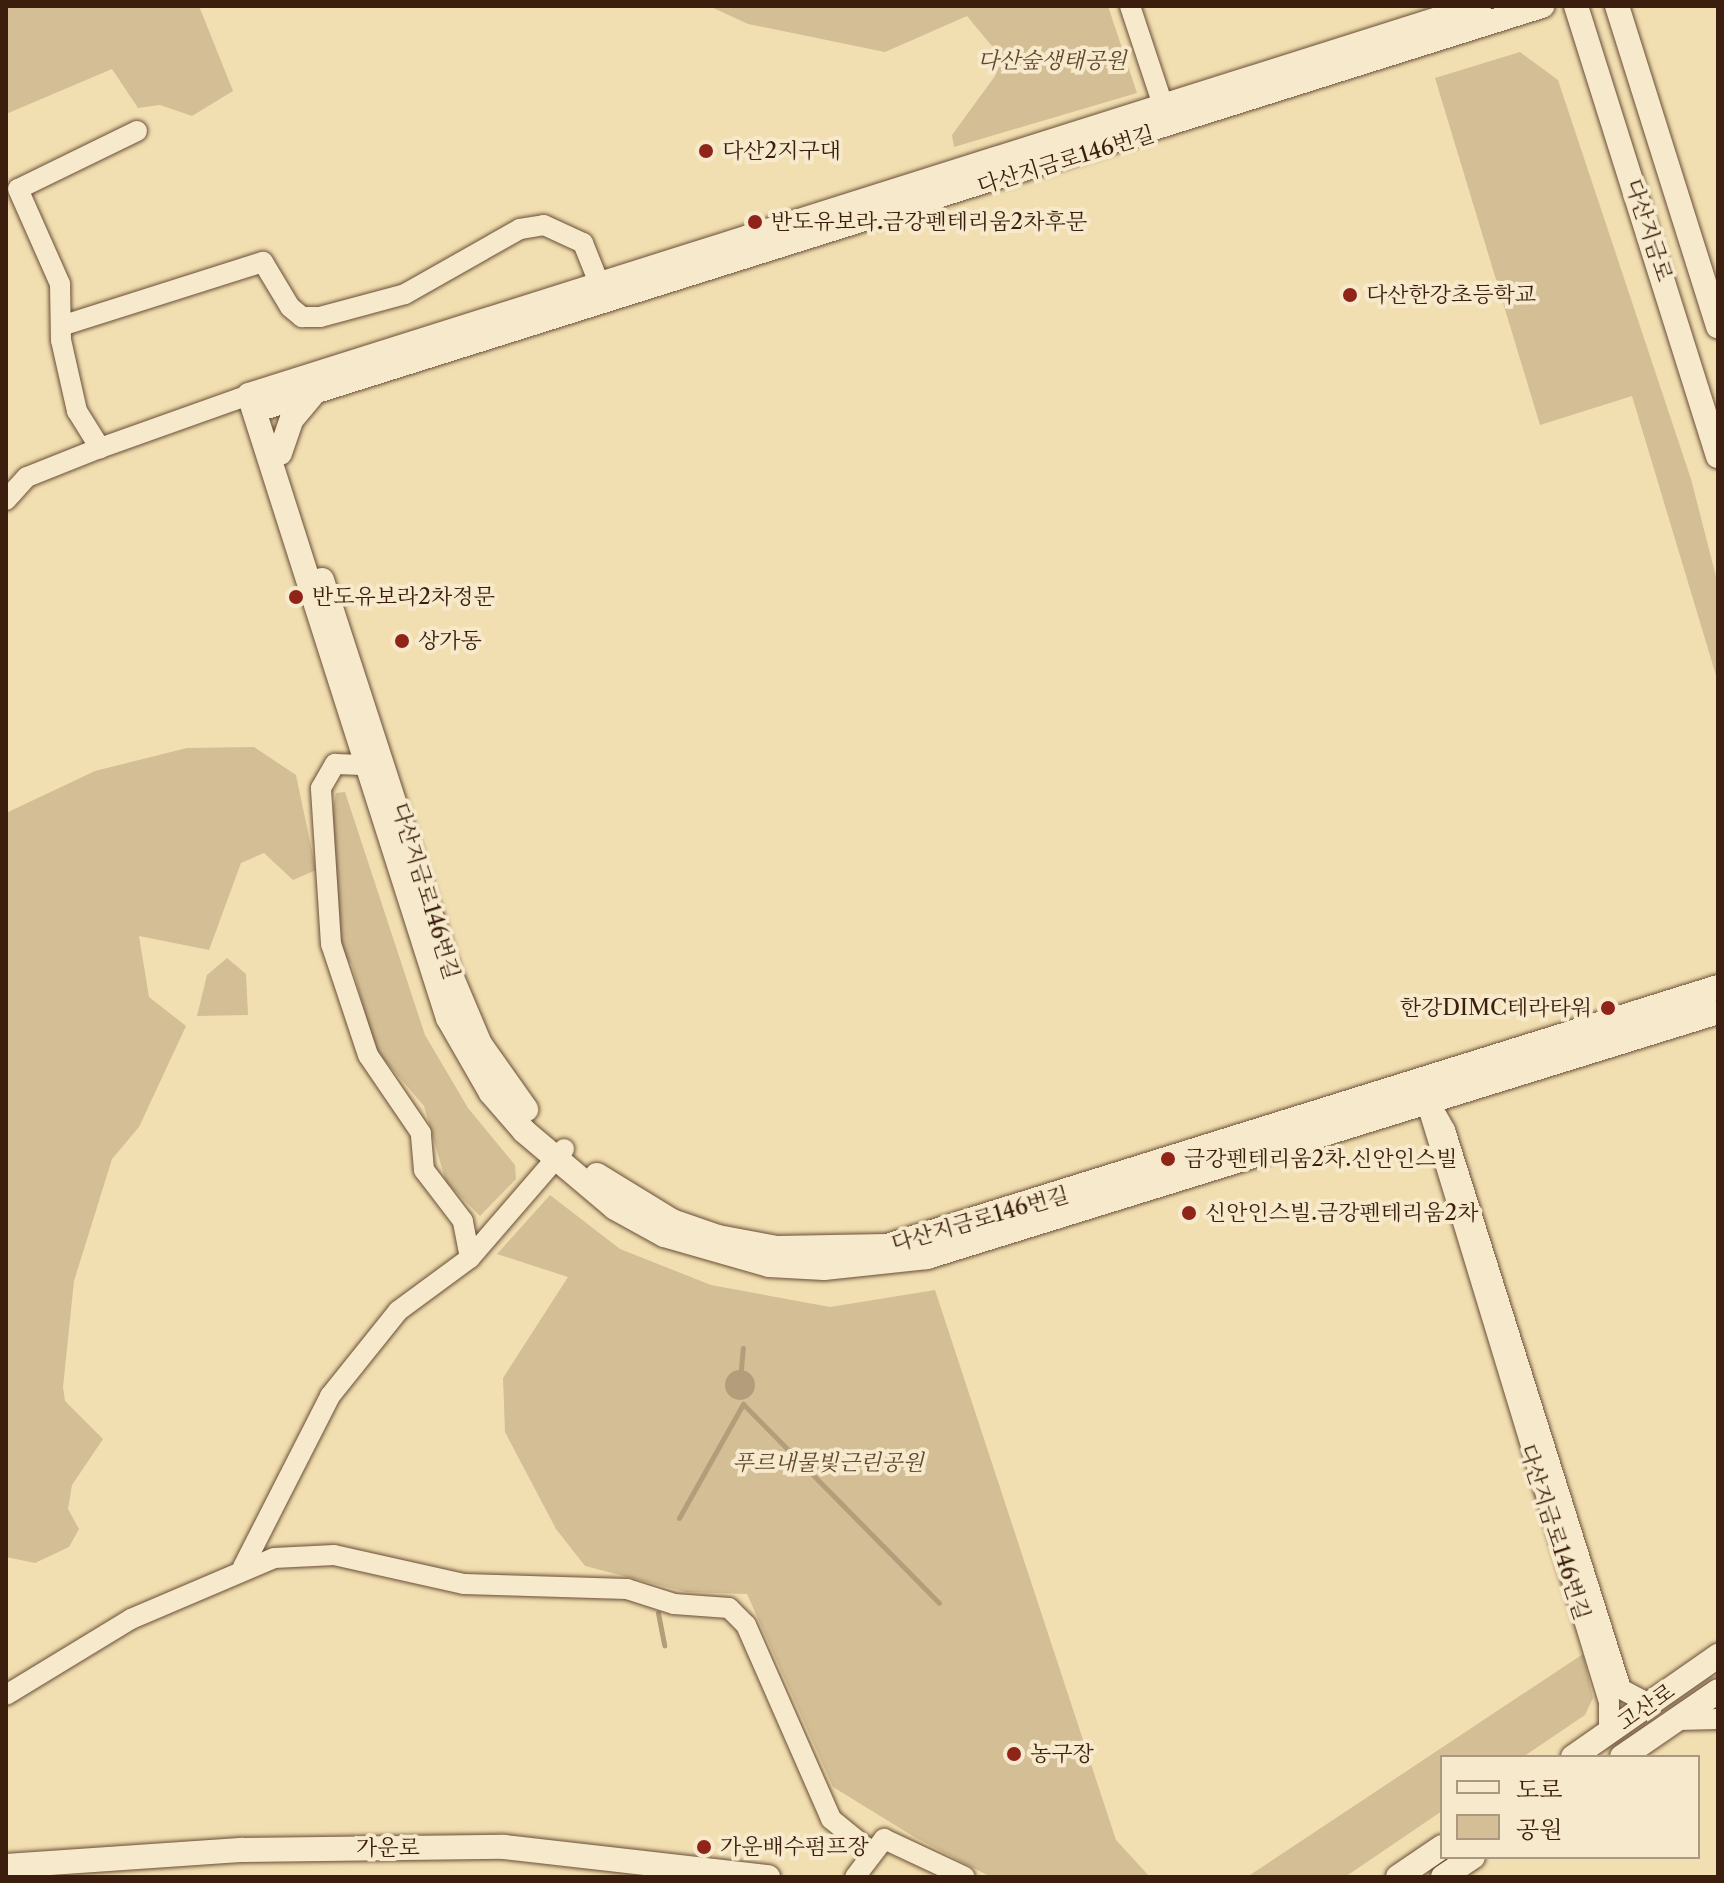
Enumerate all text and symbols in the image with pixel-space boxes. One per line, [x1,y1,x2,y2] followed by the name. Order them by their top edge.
[978,48,1126,74] park label: 다산숲생태공원
[974,121,1158,199] street label: 다산지금로146번길
[722,138,841,164] place label: 다산2지구대
[697,142,715,160] marker: 다산2지구대
[1620,175,1678,285] street label: 다산지금로
[771,209,1087,235] place label: 반도유보라.금강펜테리움2차후문
[746,213,764,231] marker: 반도유보라.금강펜테리움2차후문
[1366,282,1536,308] place label: 다산한강초등학교
[1341,286,1359,304] marker: 다산한강초등학교
[312,584,495,610] place label: 반도유보라2차정문
[287,588,305,606] marker: 반도유보라2차정문
[418,628,482,654] place label: 상가동
[393,632,411,650] marker: 상가동
[387,799,465,983] street label: 다산지금로146번길
[1400,995,1592,1021] place label: 한강DIMC테라타워
[1599,999,1617,1017] marker: 한강DIMC테라타워
[1184,1146,1457,1172] place label: 금강펜테리움2차.신안인스빌
[1159,1150,1177,1168] marker: 금강펜테리움2차.신안인스빌
[888,1181,1072,1257] street label: 다산지금로146번길
[1205,1200,1478,1226] place label: 신안인스빌.금강펜테리움2차
[1180,1204,1198,1222] marker: 신안인스빌.금강펜테리움2차
[1514,1441,1596,1623] street label: 다산지금로146번길
[732,1450,924,1476] park label: 푸르내물빛근린공원
[1612,1678,1680,1736] street label: 고산로
[1030,1741,1094,1767] place label: 농구장
[1005,1745,1023,1763] marker: 농구장
[1440,1755,1700,1859] legend
[1516,1775,1562,1804] text: 도로
[1516,1815,1562,1844] text: 공원
[720,1834,869,1860] place label: 가운배수펌프장
[356,1835,420,1861] street label: 가운로
[695,1838,713,1856] marker: 가운배수펌프장

